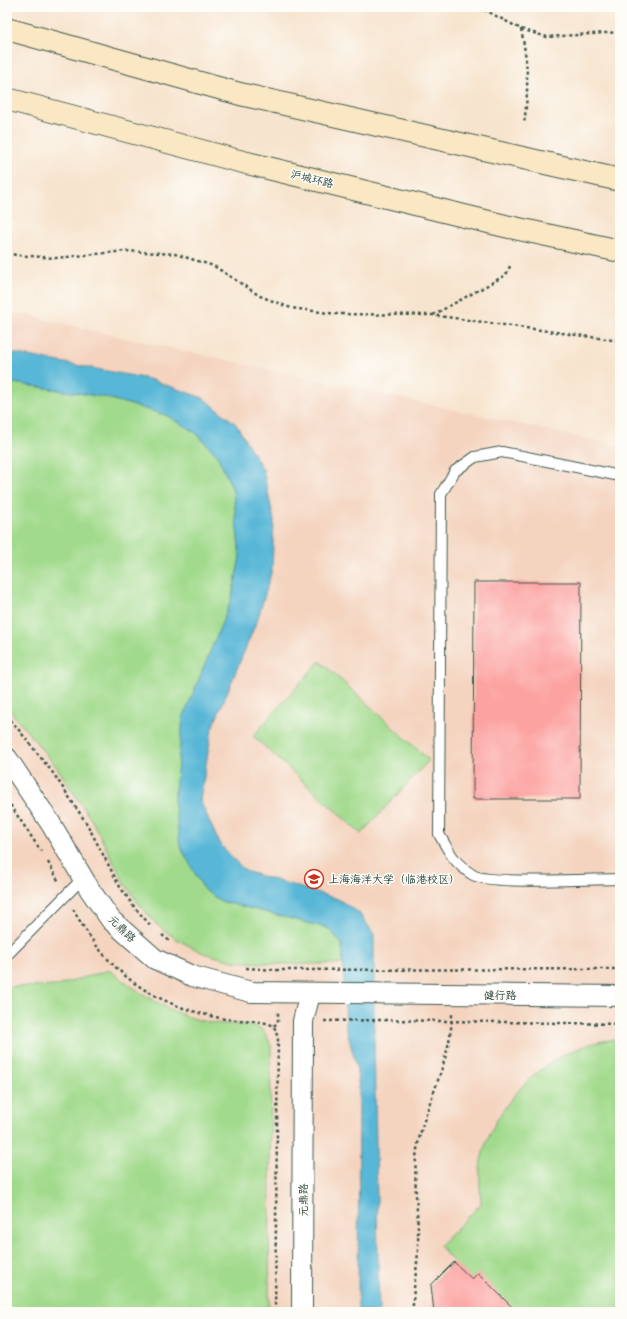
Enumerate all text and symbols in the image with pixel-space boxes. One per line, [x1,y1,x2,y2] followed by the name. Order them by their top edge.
[288,164,336,194] street label: 沪城环路
[303,868,325,890] school or university icon: 上海海洋大学（临港校区）
[328,870,460,889] place label: 上海海洋大学（临港校区）
[104,911,140,947] street label: 元鼎路
[484,986,517,1005] street label: 健行路
[294,1184,313,1217] street label: 元鼎路

